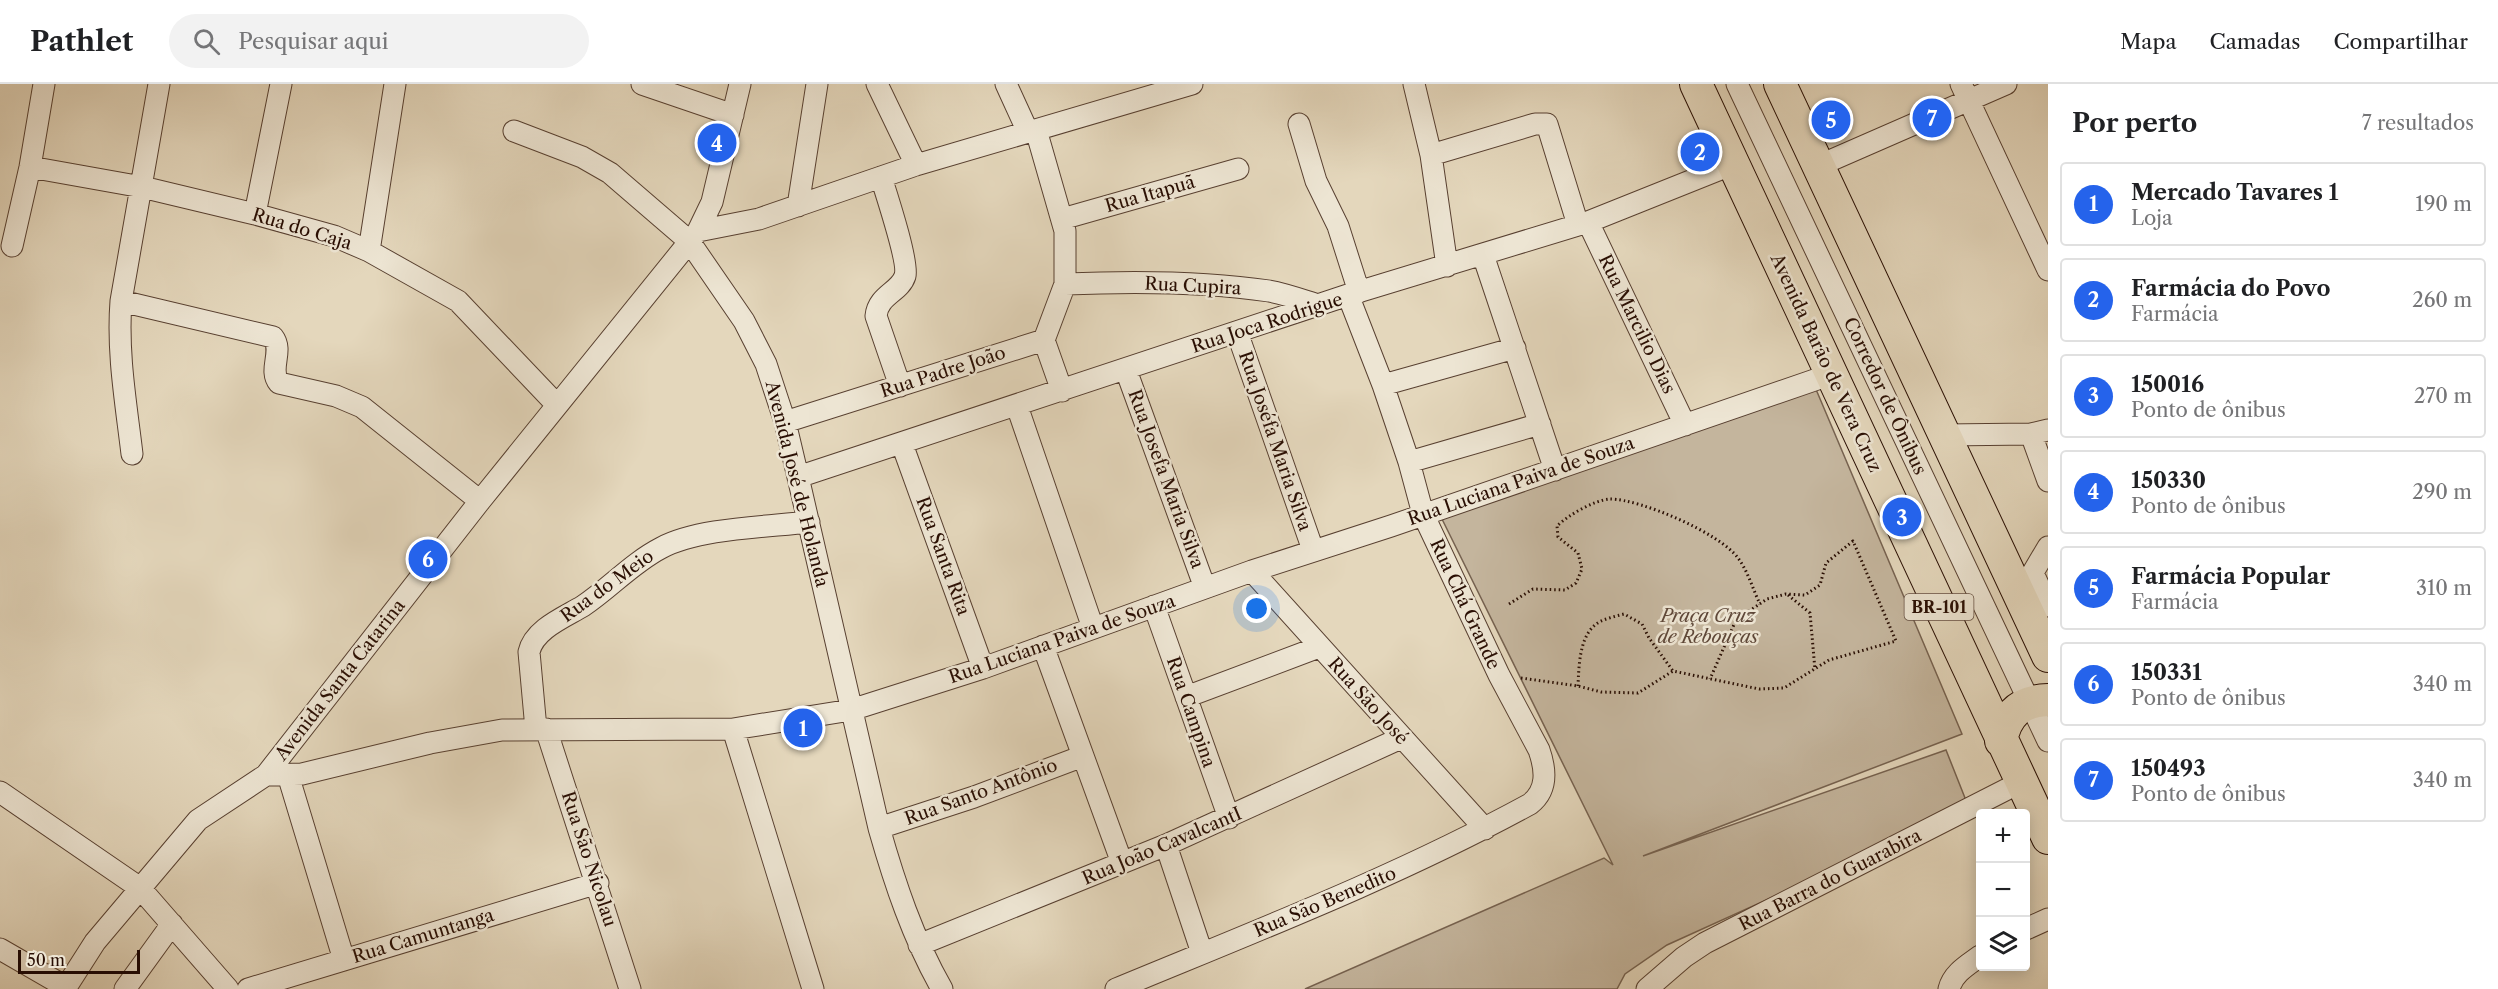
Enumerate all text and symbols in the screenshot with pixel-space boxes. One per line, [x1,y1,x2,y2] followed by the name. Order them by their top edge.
[169,14,589,68] search box
[30,24,133,58] text: Pathlet
[190,25,223,58] icon: search
[238,28,389,55] text: Pesquisar aqui
[2120,29,2176,54] text: Mapa
[2209,29,2300,54] text: Camadas
[2333,29,2468,54] text: Compartilhar
[1912,96,1952,141] pin: 7
[1812,98,1850,142] pin: 5
[2072,107,2197,139] text: Por perto
[2362,111,2474,135] text: 7 resultados
[698,120,736,166] pin: 4
[1680,130,1720,174] pin: 2
[1103,171,1198,217] street label: Rua Itapuã
[2131,179,2338,206] text: Mercado Tavares 1
[2089,192,2098,216] text: 1
[2415,192,2472,216] text: 190 m
[249,203,355,255] street label: Rua do Caja
[2131,206,2173,230] text: Loja
[1765,249,1886,476] street label: Avenida Barão de Vera Cruz
[1594,251,1680,397] street label: Rua Marcilio Dias
[1144,272,1242,300] street label: Rua Cupira
[2131,275,2330,302] text: Farmácia do Povo
[1189,288,1345,358] street label: Rua Joca Rodrigue
[2088,288,2099,312] text: 2
[2412,288,2472,312] text: 260 m
[2131,302,2219,326] text: Farmácia
[1839,313,1932,478] street label: Corredor de Ônibus
[878,341,1008,403] street label: Rua Padre João
[1234,348,1316,534] street label: Rua Joséfa Maria Silva
[2131,371,2204,398] text: 150016
[760,378,833,590] street label: Avenida José de Holanda
[2088,384,2099,408] text: 3
[2414,384,2472,408] text: 270 m
[1123,387,1209,572] street label: Rua Josefa Maria Silva
[2131,398,2286,422] text: Ponto de ônibus
[1405,432,1638,530] street label: Rua Luciana Paiva de Souza
[2131,467,2206,494] text: 150330
[2088,480,2099,504] text: 4
[2412,480,2472,504] text: 290 m
[911,494,975,619] street label: Rua Santa Rita
[1882,494,1922,540] pin: 3
[2131,494,2286,518] text: Ponto de ônibus
[1425,535,1505,673] street label: Rua Chá Grande
[408,536,448,582] pin: 6
[556,545,658,627] street label: Rua do Meio
[2131,563,2330,590] text: Farmácia Popular
[2088,576,2099,600] text: 5
[2416,576,2472,600] text: 310 m
[946,590,1179,688] street label: Rua Luciana Paiva de Souza
[2131,590,2219,614] text: Farmácia
[1242,594,1271,623] your location
[1904,594,1974,620] road number: BR-101
[270,595,410,766] street label: Avenida Santa Catarina
[1657,605,1759,648] park label: Praça Cruz de Rebouças
[1323,653,1413,749] street label: Rua São José
[1162,654,1220,771] street label: Rua Campina
[2131,659,2202,686] text: 150331
[2088,672,2099,696] text: 6
[2413,672,2472,696] text: 340 m
[2131,686,2286,710] text: Ponto de ônibus
[784,706,822,750] pin: 1
[902,754,1060,830] street label: Rua Santo Antônio
[2131,755,2206,782] text: 150493
[2088,768,2099,792] text: 7
[2413,768,2472,792] text: 340 m
[2131,782,2286,806] text: Ponto de ônibus
[557,789,621,929] street label: Rua São Nicolau
[1079,802,1245,890] street label: Rua João CavalcantI
[1976,809,2030,971] map controls
[1976,809,2030,863] button: +
[1735,824,1925,936] street label: Rua Barra do Guarabira
[1251,862,1399,942] street label: Rua São Benedito
[1976,863,2030,917] button: −
[350,904,497,968] street label: Rua Camuntanga
[1976,917,2030,971] button: layers
[18,947,140,974] scale bar
[27,950,65,970] text: 50 m

